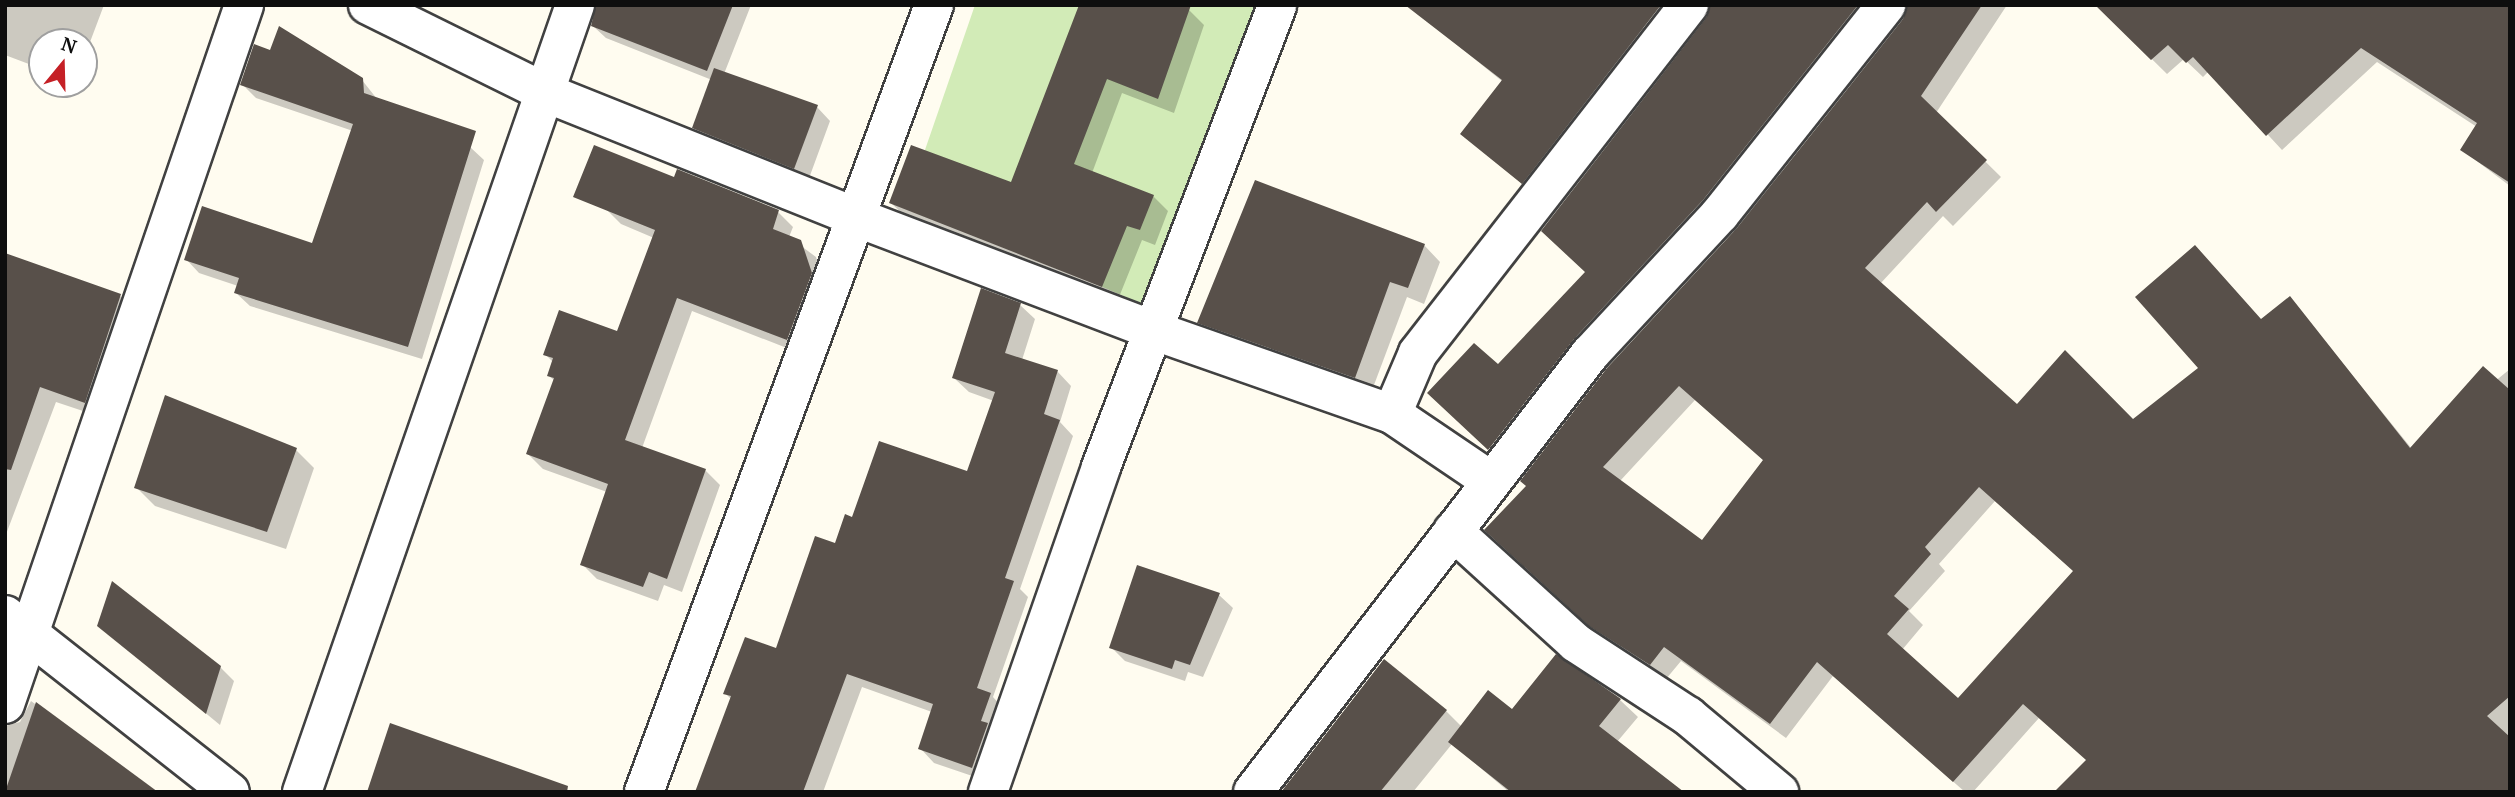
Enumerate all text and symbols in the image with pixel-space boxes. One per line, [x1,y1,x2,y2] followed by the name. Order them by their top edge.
[28,28,98,98] north arrow
[58,30,80,59] text: N

